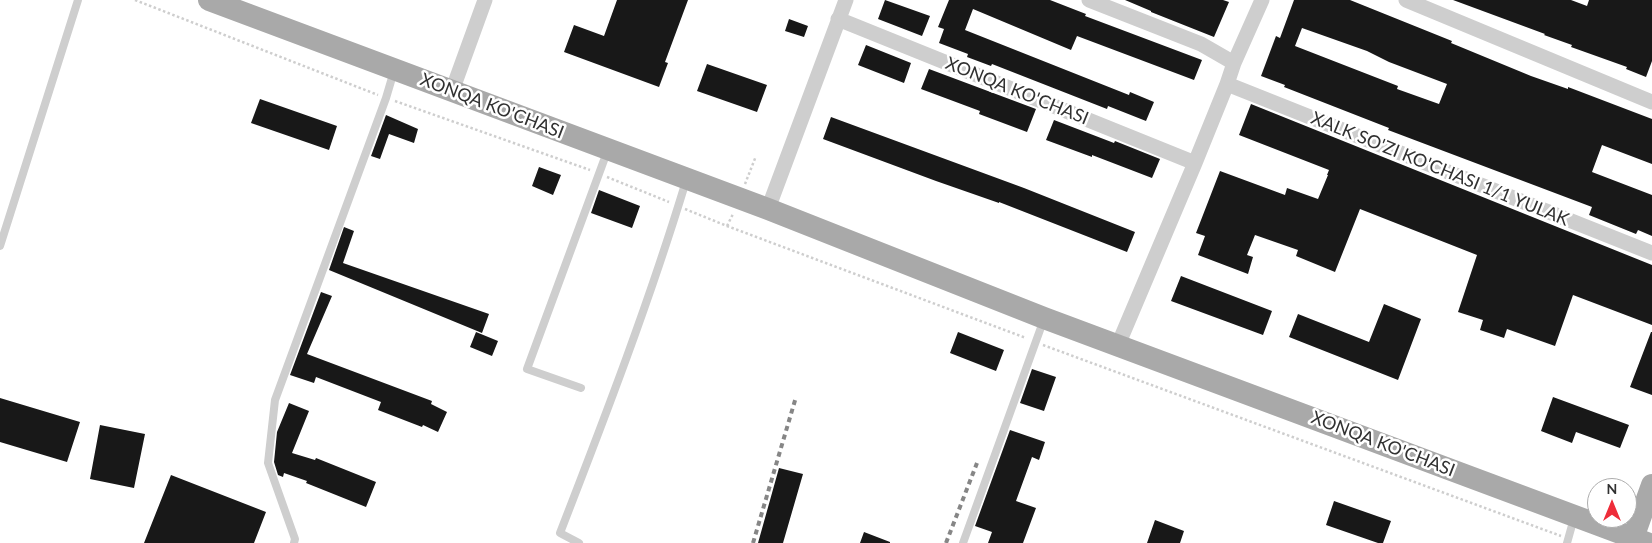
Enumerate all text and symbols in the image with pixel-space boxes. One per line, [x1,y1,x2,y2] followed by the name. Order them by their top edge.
[942,52,1092,130] street label: XONQA KO'CHASI
[417,69,567,143] street label: XONQA KO'CHASI
[1308,107,1572,231] street label: XALK SO'ZI KO'CHASI 1/1 YULAK
[1308,407,1458,481] street label: XONQA KO'CHASI
[1587,478,1637,528] north arrow
[1607,480,1617,497] text: N

